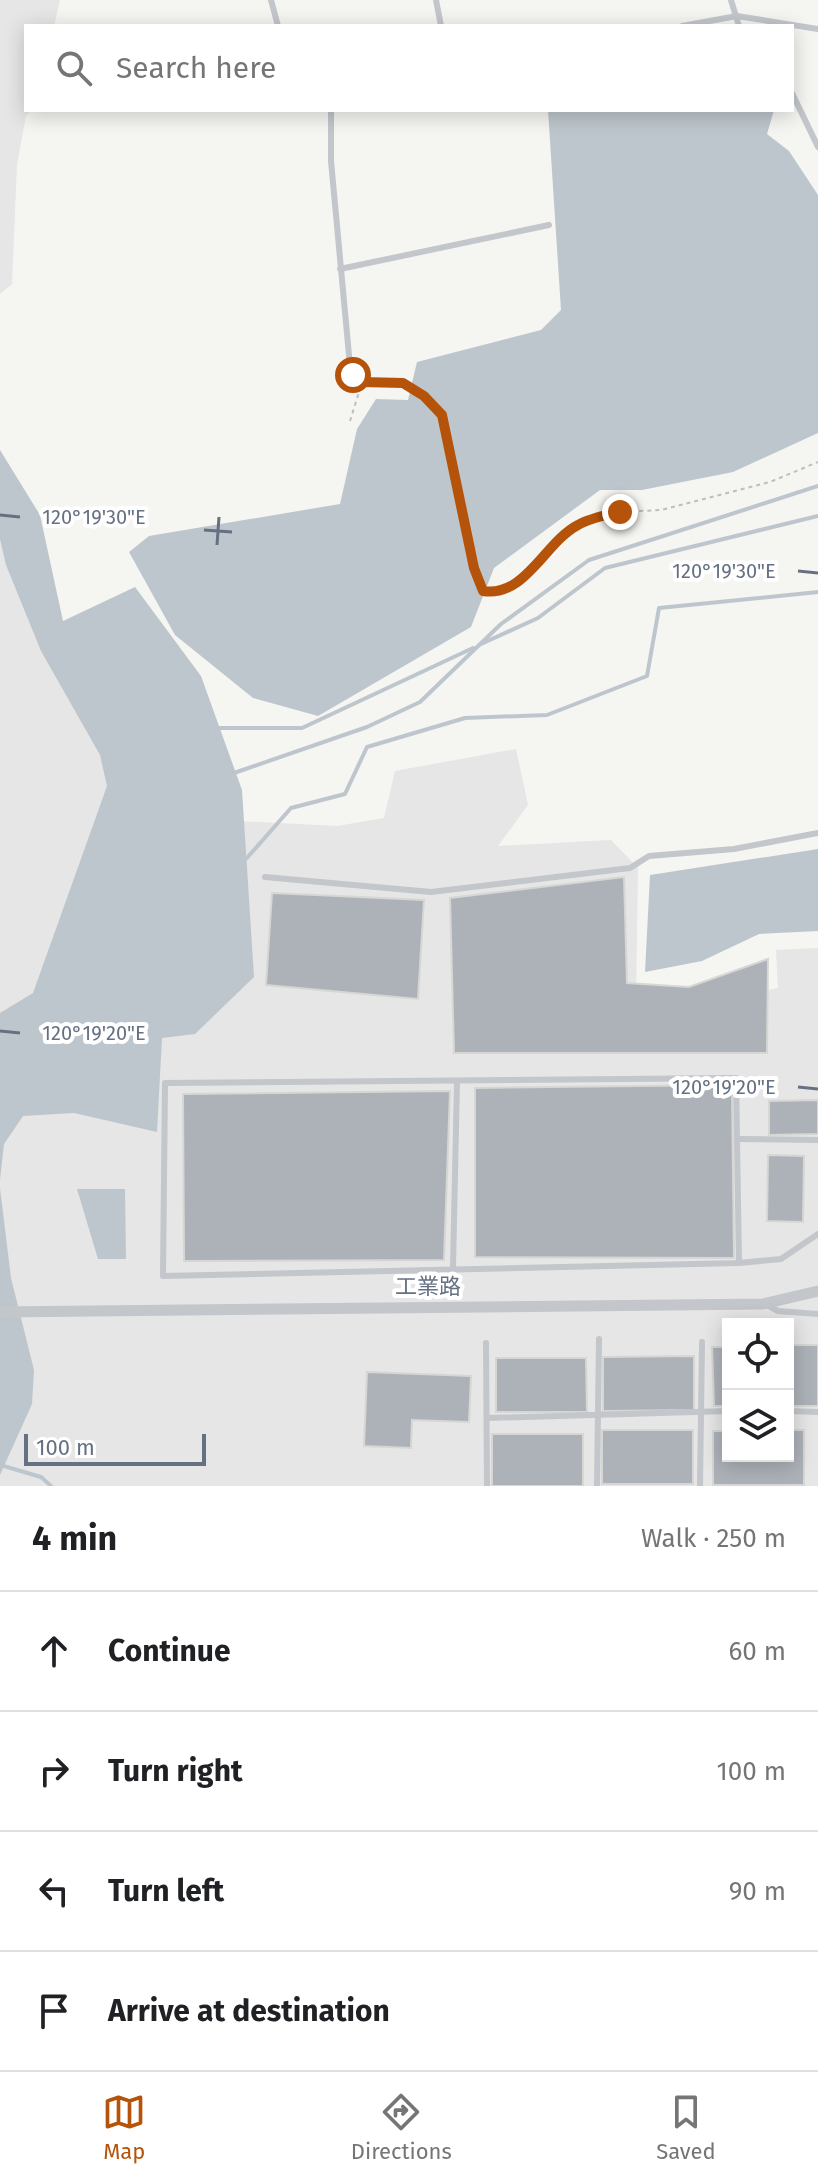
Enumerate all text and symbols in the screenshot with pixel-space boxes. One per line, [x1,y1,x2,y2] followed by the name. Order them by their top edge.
[24,24,794,112] search box
[52,46,96,90] icon: search
[116,50,276,86] text: Search here
[335,357,371,393] route start
[602,494,638,530] route end
[42,505,146,529] text: 120°19'30"E
[672,559,776,583] text: 120°19'30"E
[42,1021,146,1045] text: 120°19'20"E
[672,1075,776,1099] text: 120°19'20"E
[395,1273,461,1300] street label: 工業路
[722,1318,794,1462] map controls
[722,1318,794,1390] button: locate
[722,1390,794,1462] button: layers
[24,1430,206,1466] scale bar
[36,1434,95,1461] text: 100 m
[32,1518,117,1559] text: 4 min
[641,1523,786,1554] text: Walk · 250 m
[32,1629,76,1673] icon: ahead
[108,1633,231,1669] text: Continue
[728,1636,786,1667] text: 60 m
[32,1749,76,1793] icon: right
[108,1753,243,1789] text: Turn right
[717,1756,786,1787] text: 100 m
[32,1869,76,1913] icon: left
[108,1873,224,1909] text: Turn left
[729,1876,786,1907] text: 90 m
[32,1989,76,2033] icon: arrive
[108,1993,390,2029] text: Arrive at destination
[102,2090,146,2165] tab: Map
[351,2090,452,2165] tab: Directions
[656,2090,716,2165] tab: Saved

